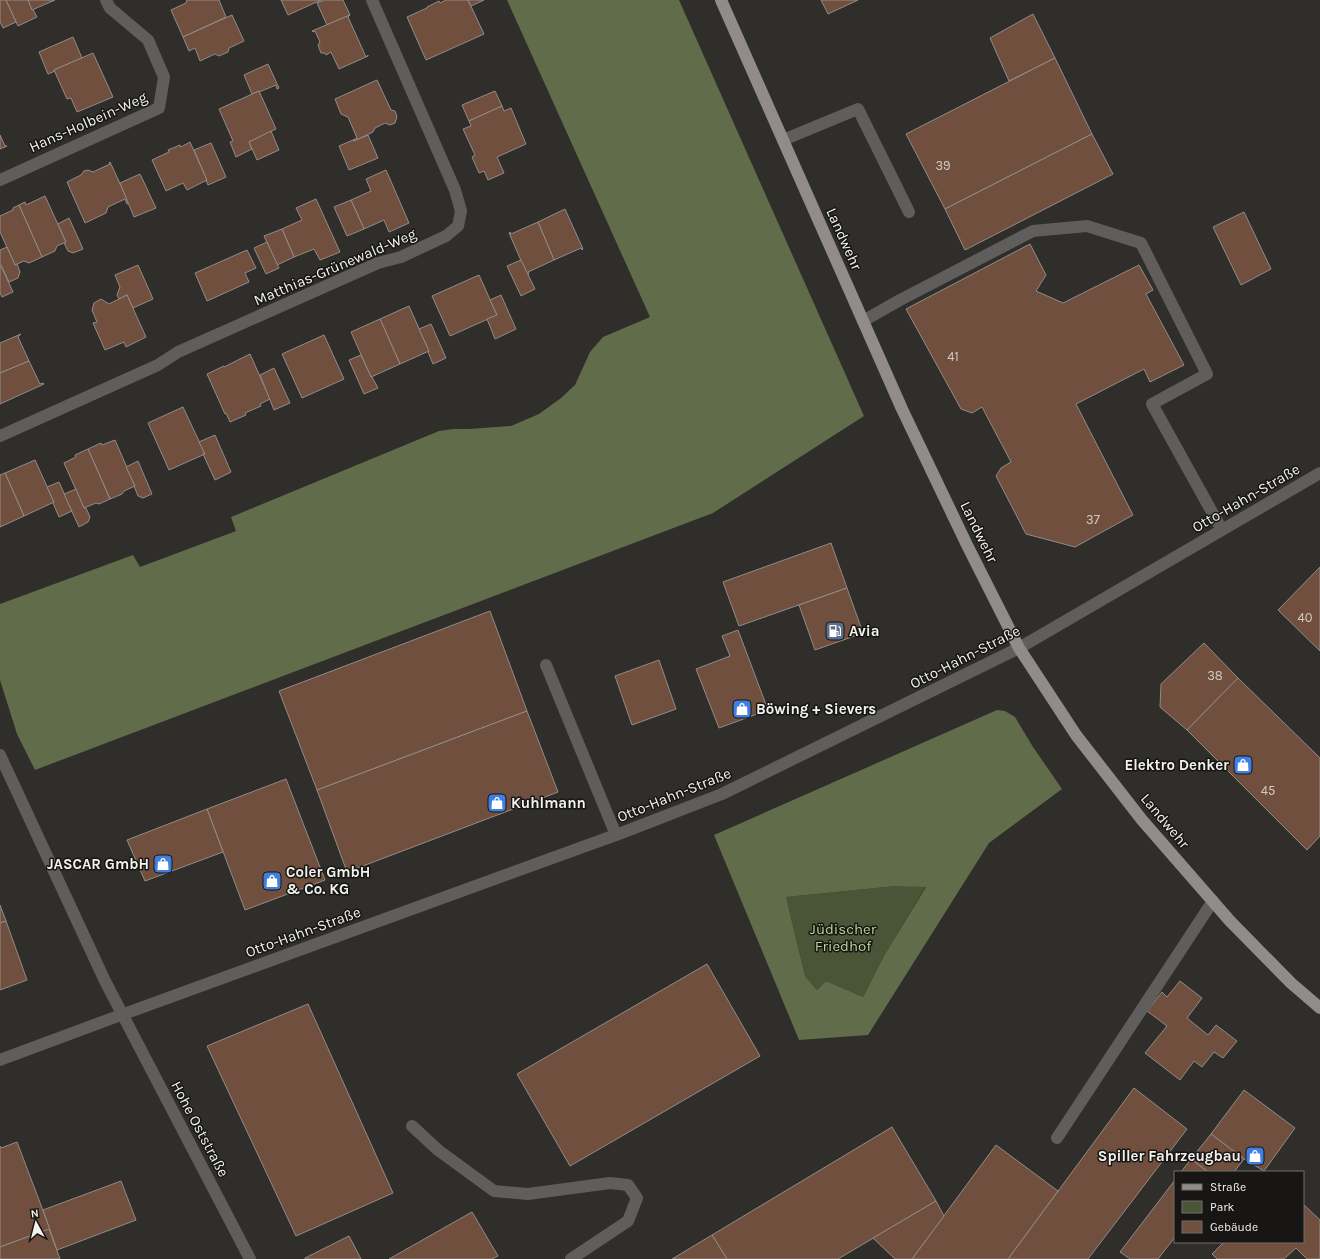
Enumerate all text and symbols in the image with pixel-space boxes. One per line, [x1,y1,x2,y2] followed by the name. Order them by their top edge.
[26,88,150,156] street label: Hans-Holbein-Weg
[935,158,951,173] house number: 39
[822,205,866,273] street label: Landwehr
[251,224,419,309] street label: Matthias-Grünewald-Weg
[947,349,959,364] house number: 41
[1189,460,1303,536] street label: Otto-Hahn-Straße
[956,498,1002,566] street label: Landwehr
[1086,512,1100,527] house number: 37
[1298,610,1313,625] house number: 40
[824,620,846,642] fuel station icon: Avia
[907,621,1023,693] street label: Otto-Hahn-Straße
[849,622,880,640] place label: Avia
[1207,668,1223,683] house number: 38
[731,698,753,720] shop icon: Böwing + Sievers
[756,700,876,718] place label: Böwing + Sievers
[1232,754,1254,776] shop icon: Elektro Denker
[1124,756,1229,774] place label: Elektro Denker
[614,764,734,826] street label: Otto-Hahn-Straße
[1261,783,1275,798] house number: 45
[1137,790,1194,853] street label: Landwehr
[486,792,508,814] shop icon: Kuhlmann
[511,794,586,812] place label: Kuhlmann
[152,853,174,875] shop icon: JASCAR GmbH
[47,855,149,873] place label: JASCAR GmbH
[286,863,370,898] place label: Coler GmbH & Co. KG
[261,870,283,892] shop icon: Coler GmbH & Co. KG
[243,903,363,961] street label: Otto-Hahn-Straße
[810,920,877,955] park label: Jüdischer Friedhof
[167,1078,233,1180] street label: Hohe Oststraße
[1244,1145,1266,1167] shop icon: Spiller Fahrzeugbau
[1098,1147,1241,1165] place label: Spiller Fahrzeugbau
[1174,1171,1304,1243] legend
[1210,1180,1246,1194] text: Straße
[1210,1200,1235,1214] text: Park
[16,1203,56,1243] north arrow
[30,1207,40,1221] text: N
[1210,1220,1258,1234] text: Gebäude

